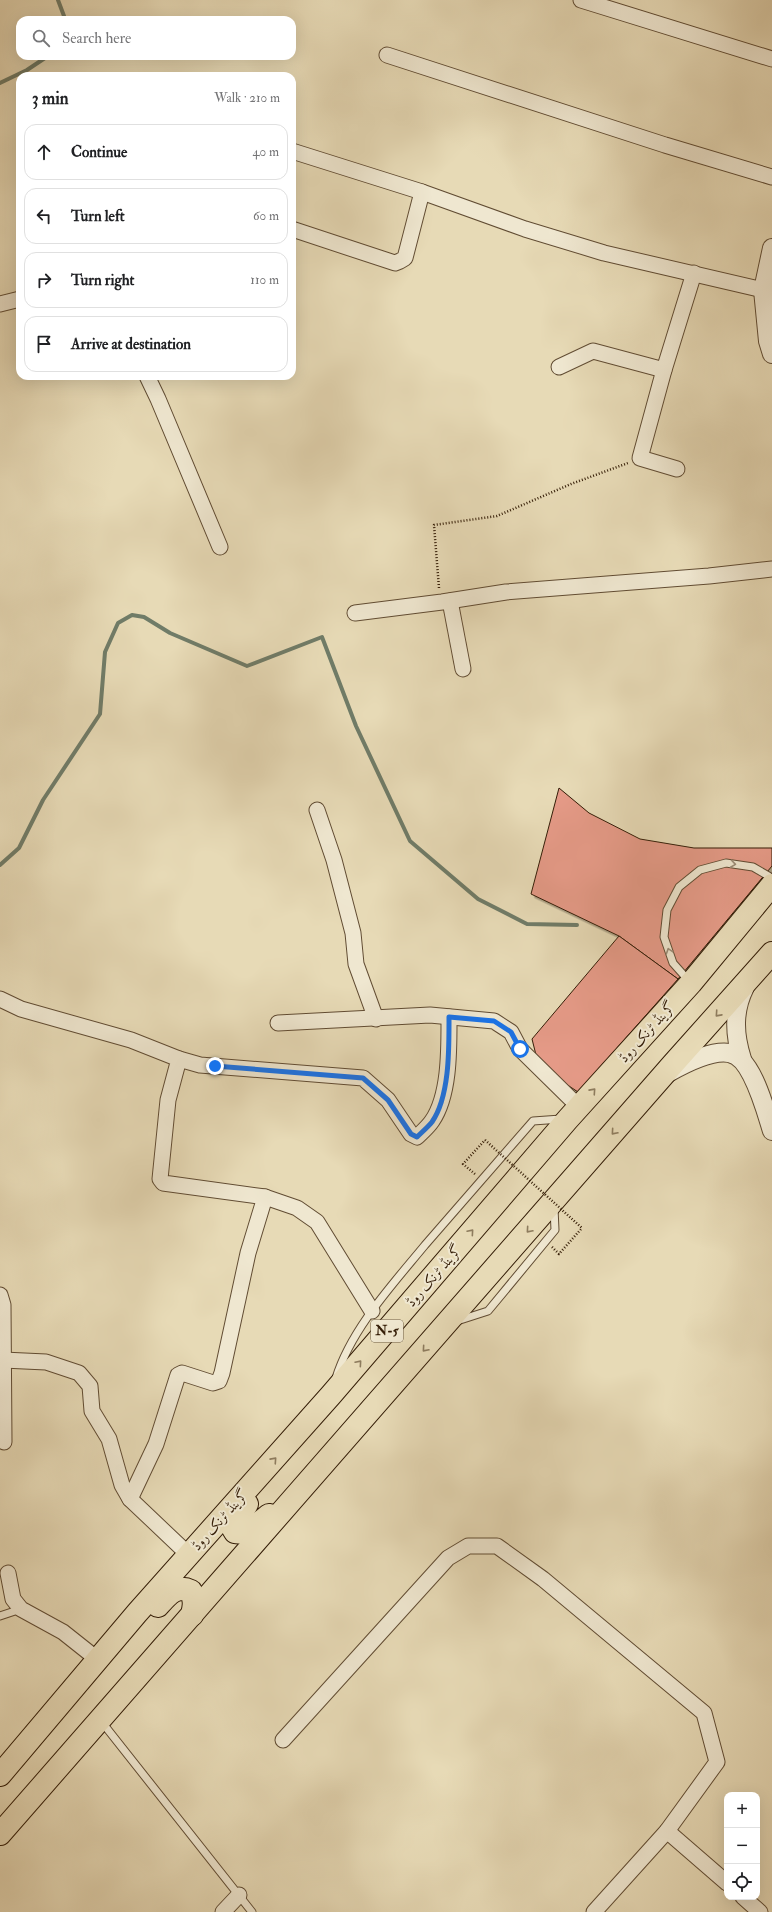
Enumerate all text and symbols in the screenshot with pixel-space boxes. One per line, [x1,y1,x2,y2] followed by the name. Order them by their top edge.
[16,16,296,60] search box
[30,27,52,49] icon: search
[62,29,131,48] text: Search here
[32,88,69,109] text: 3 min
[214,90,280,106] text: Walk · 210 m
[33,141,55,163] icon: ahead
[71,143,127,162] text: Continue
[253,144,279,160] text: 40 m
[33,205,55,227] icon: left
[71,207,125,226] text: Turn left
[253,208,279,224] text: 60 m
[33,269,55,291] icon: right
[71,271,134,290] text: Turn right
[250,272,279,288] text: 110 m
[33,333,55,355] icon: arrive
[71,335,191,354] text: Arrive at destination
[730,859,737,868] one-way arrow
[665,948,674,955] one-way arrow
[614,997,679,1066] street label: گرینڈ ٹرنک روڈ
[716,1009,723,1016] one-way arrow
[511,1040,529,1058] route start
[206,1057,224,1075] route end
[588,1089,595,1096] one-way arrow
[611,1128,618,1135] one-way arrow
[526,1226,533,1233] one-way arrow
[467,1229,474,1237] one-way arrow
[402,1241,466,1310] street label: گرینڈ ٹرنک روڈ
[371,1320,403,1342] road number: N-5
[422,1345,429,1352] one-way arrow
[355,1360,362,1367] one-way arrow
[269,1458,276,1465] one-way arrow
[187,1485,252,1554] street label: گرینڈ ٹرنک روڈ
[724,1792,760,1900] map controls
[724,1792,760,1828] button: +
[724,1828,760,1864] button: −
[724,1864,760,1900] button: locate

